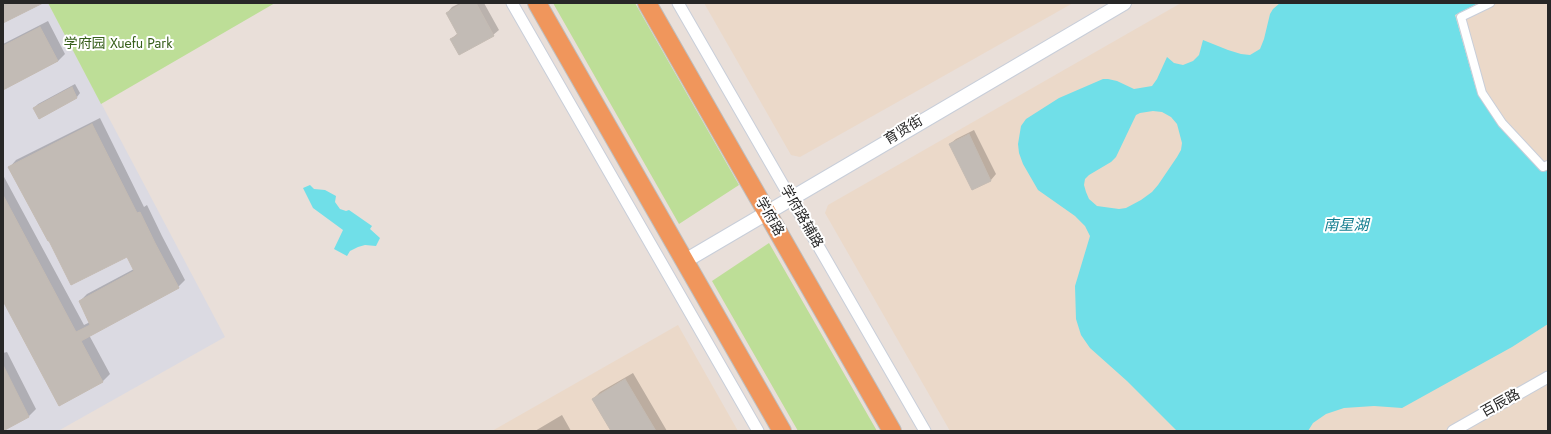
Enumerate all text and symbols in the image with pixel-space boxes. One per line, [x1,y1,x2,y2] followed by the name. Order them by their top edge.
[64,37,172,53] park label: 学府园 Xuefu Park
[882,113,926,149] street label: 育贤街
[776,182,826,252] street label: 学府路辅路
[751,195,787,239] street label: 学府路
[1324,217,1368,235] water label: 南星湖
[1479,386,1523,422] street label: 百辰路

